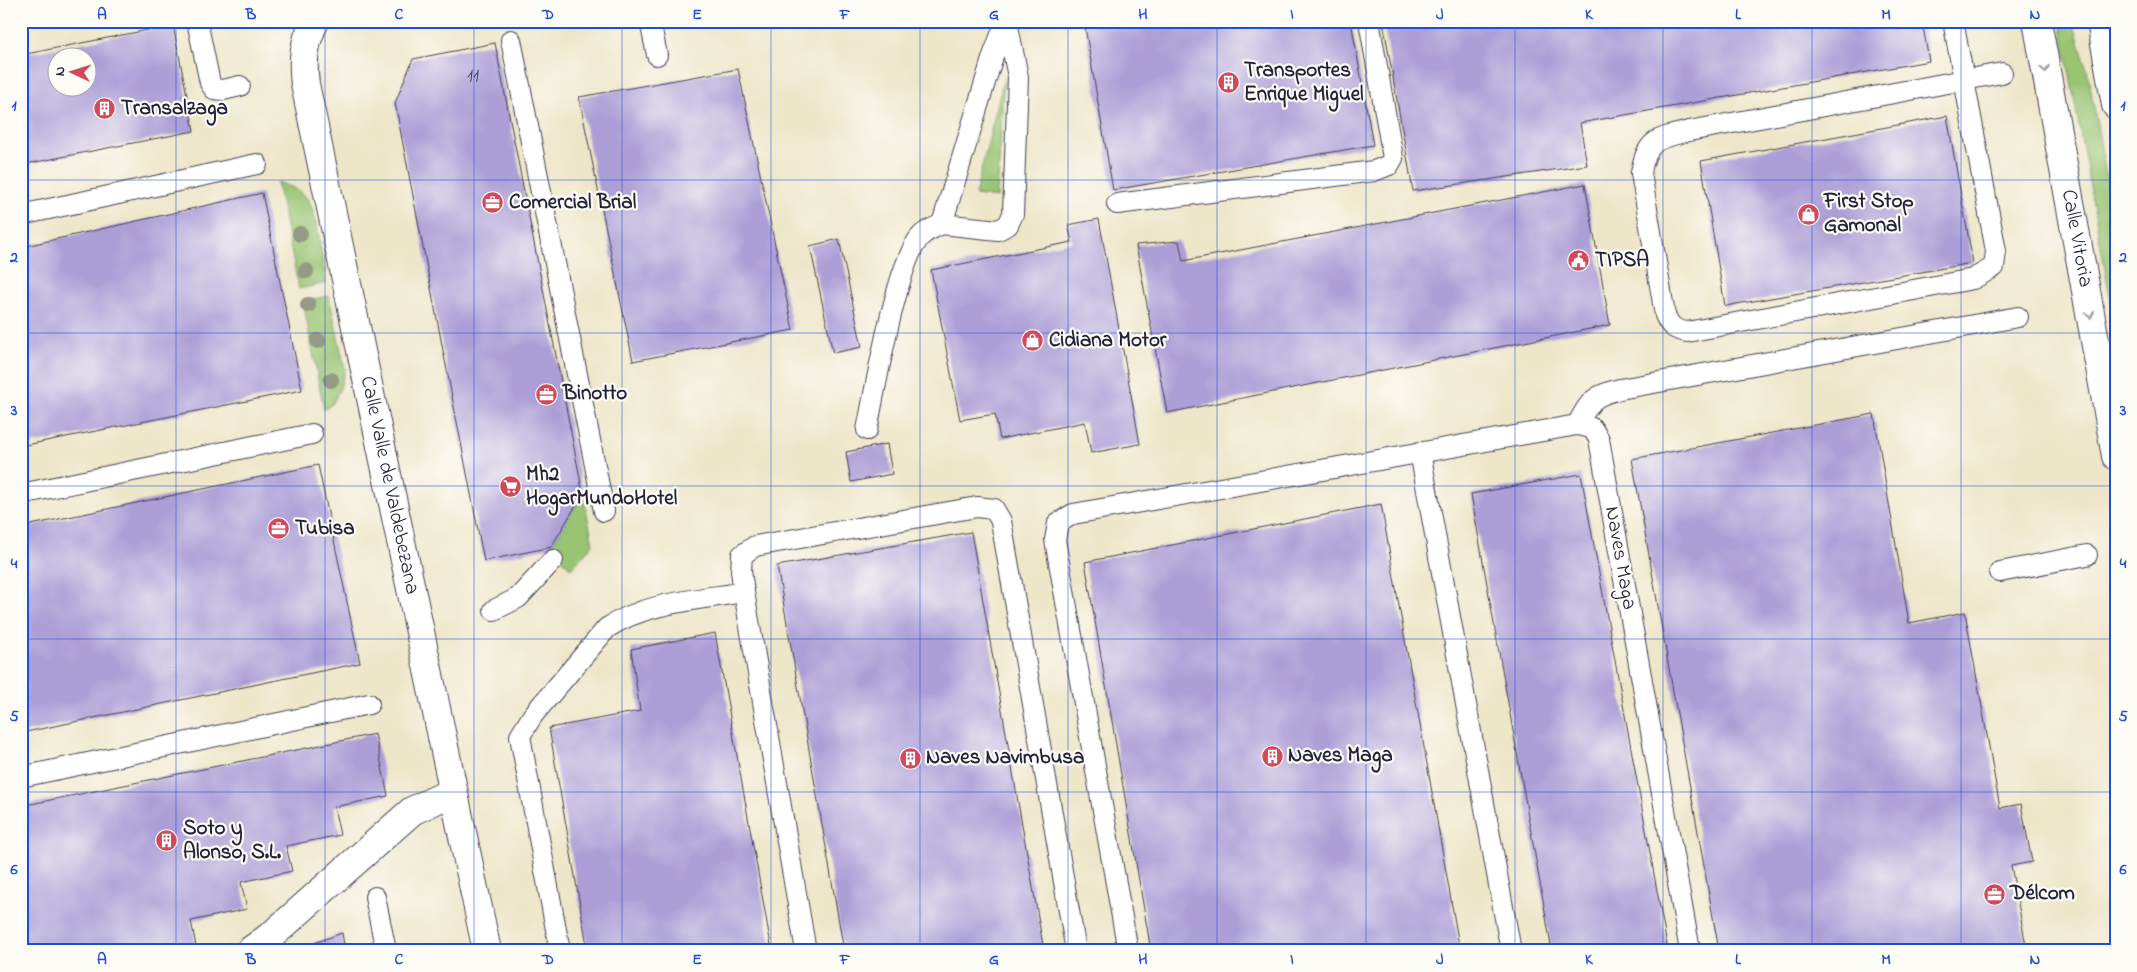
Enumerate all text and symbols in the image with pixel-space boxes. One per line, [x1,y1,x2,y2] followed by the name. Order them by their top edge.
[97,3,107,27] text: A
[245,3,257,27] text: B
[395,3,404,27] text: C
[541,3,554,27] text: D
[692,3,702,27] text: E
[839,3,851,27] text: F
[989,3,999,27] text: G
[1138,3,1148,27] text: H
[1290,3,1294,27] text: I
[1436,3,1444,27] text: J
[1585,3,1594,27] text: K
[1735,3,1742,27] text: L
[1881,3,1891,27] text: M
[2030,3,2041,27] text: N
[48,48,98,98] north arrow
[1244,56,1364,112] place label: Transportes Enrique Miguel
[467,63,479,90] house number: 11
[2040,65,2050,74] one-way arrow
[50,66,71,77] text: N
[1216,71,1240,95] building icon: Transportes Enrique Miguel
[11,94,17,118] text: 1
[121,94,228,126] place label: Transalzaga
[2120,94,2126,118] text: 1
[93,97,117,121] building icon: Transalzaga
[1823,187,1914,241] place label: First Stop Gamonal
[2053,187,2100,290] street label: Calle Vitoria
[509,188,637,218] place label: Comercial Brial
[481,191,505,215] office icon: Comercial Brial
[1796,202,1820,226] shop icon: First Stop Gamonal
[9,246,18,270] text: 2
[1595,246,1649,276] place label: TIPSA
[2118,246,2127,270] text: 2
[1567,249,1591,273] public building icon: TIPSA
[2084,311,2095,320] one-way arrow
[1049,326,1167,356] place label: Cidiana Motor
[1021,329,1045,353] shop icon: Cidiana Motor
[352,373,427,597] street label: Calle Valle de Valdebezana
[562,379,627,409] place label: Binotto
[535,382,559,406] office icon: Binotto
[10,399,18,423] text: 3
[2119,399,2127,423] text: 3
[526,460,678,516] place label: Mh2 HogarMundoHotel
[498,475,522,499] supermarket icon: Mh2 HogarMundoHotel
[1594,504,1644,612] street label: Naves Maga
[295,514,355,544] place label: Tubisa
[267,517,291,541] office icon: Tubisa
[10,552,18,576] text: 4
[2119,552,2127,576] text: 4
[9,705,19,729] text: 5
[2118,705,2128,729] text: 5
[1288,741,1392,773] place label: Naves Maga
[926,743,1084,773] place label: Naves Navimbusa
[1260,744,1284,768] building icon: Naves Maga
[898,746,922,770] building icon: Naves Navimbusa
[183,814,282,868] place label: Soto y Alonso, S.L.
[155,829,179,853] building icon: Soto y Alonso, S.L.
[9,858,18,882] text: 6
[2118,858,2127,882] text: 6
[2009,879,2075,909] place label: Délcom
[1982,882,2006,906] office icon: Délcom
[97,948,107,972] text: A
[245,948,257,972] text: B
[395,948,404,972] text: C
[541,948,554,972] text: D
[692,948,702,972] text: E
[839,948,851,972] text: F
[989,948,999,972] text: G
[1138,948,1148,972] text: H
[1290,948,1294,972] text: I
[1436,948,1444,972] text: J
[1585,948,1594,972] text: K
[1735,948,1742,972] text: L
[1881,948,1891,972] text: M
[2030,948,2041,972] text: N

